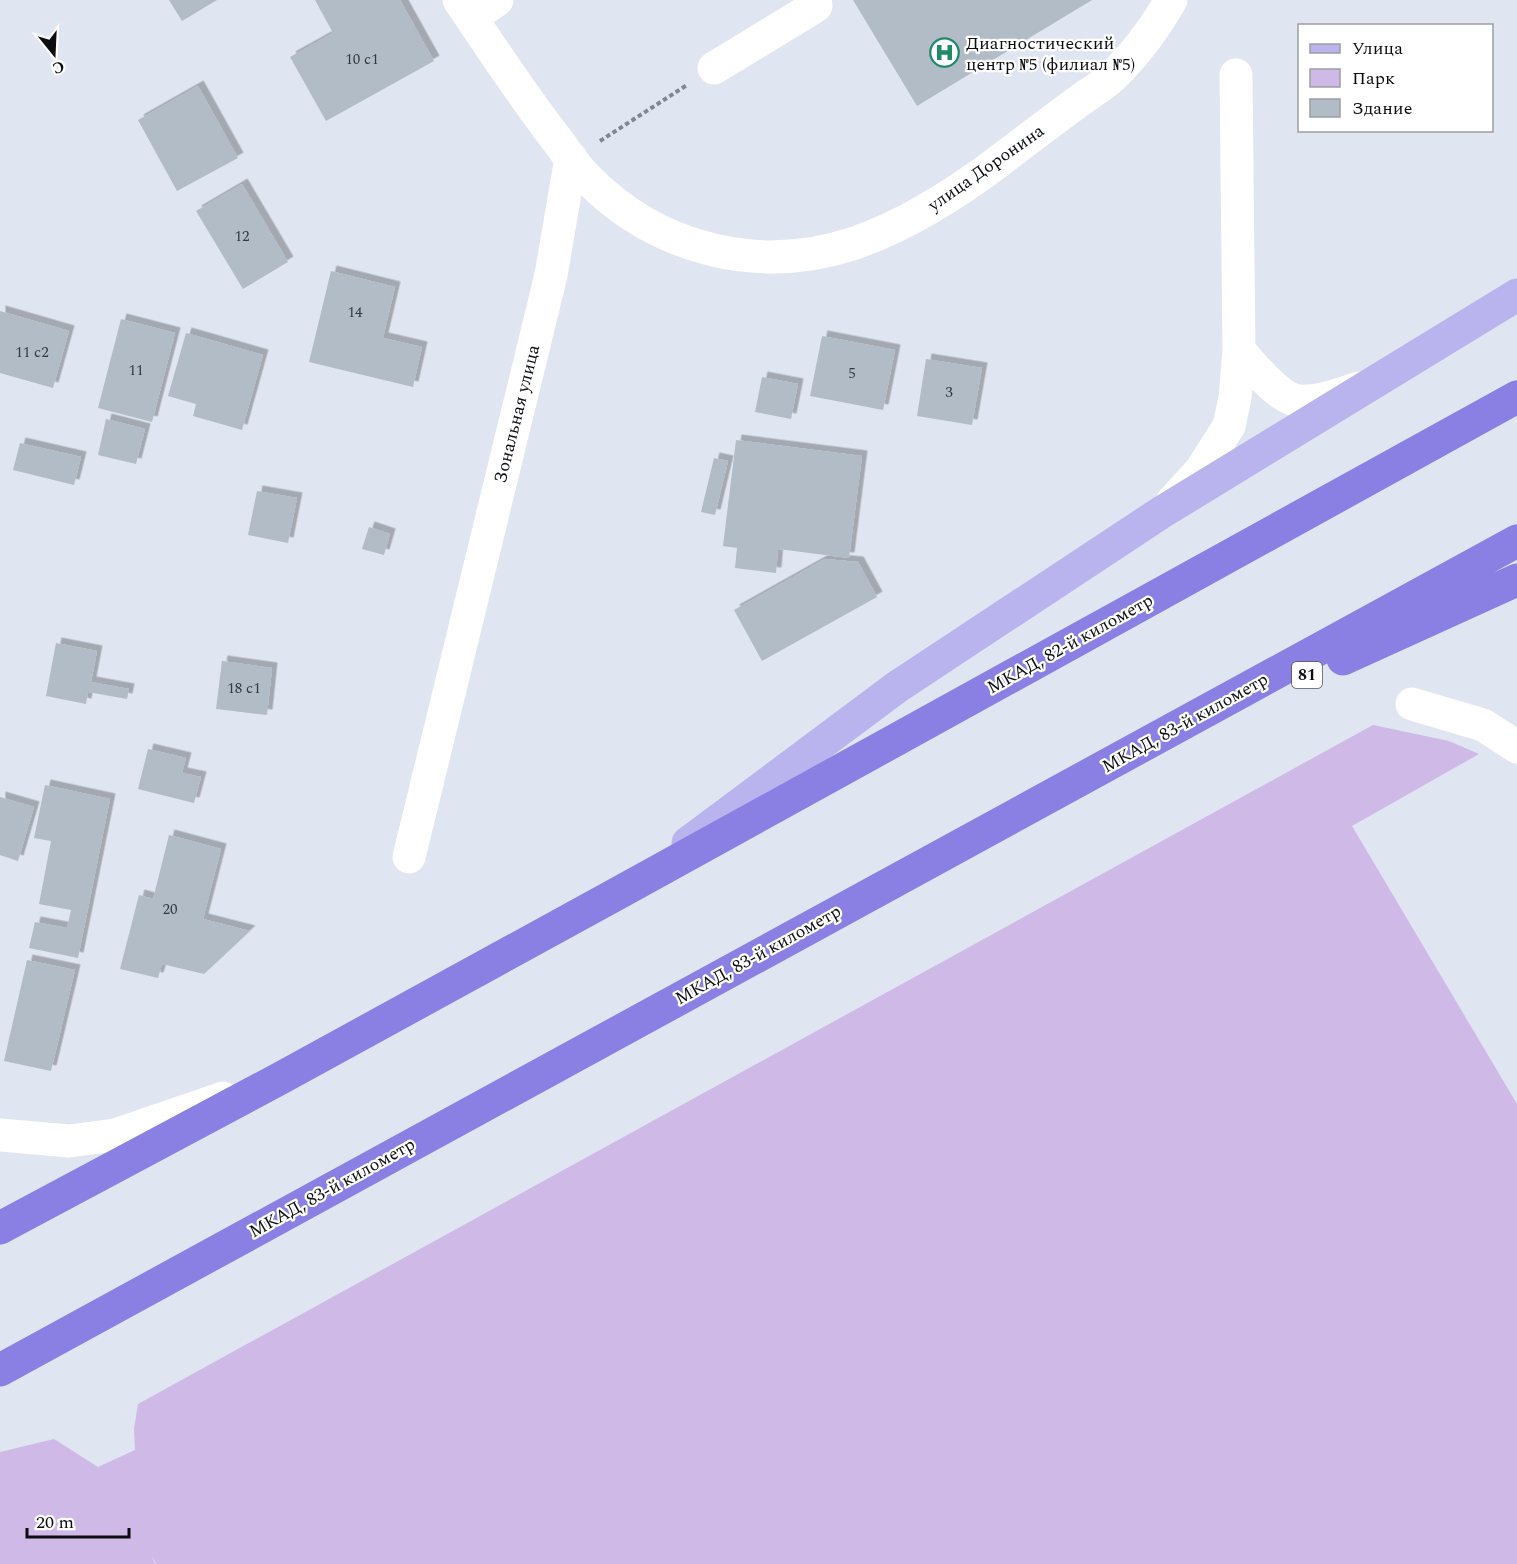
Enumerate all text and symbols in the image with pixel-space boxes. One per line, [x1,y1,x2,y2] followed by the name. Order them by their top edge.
[24,24,84,84] north arrow
[1298,24,1493,132] legend
[966,30,1135,78] place label: Диагностический центр №5 (филиал №5)
[1352,35,1403,62] text: Улица
[929,37,961,69] hospital icon: Диагностический центр №5 (филиал №5)
[345,48,379,71] house number: 10 с1
[49,54,67,80] text: С
[1352,65,1395,92] text: Парк
[1352,95,1412,122] text: Здание
[921,118,1050,219] street label: улица Доронина
[234,225,250,248] house number: 12
[347,301,363,324] house number: 14
[15,341,49,364] house number: 11 с2
[487,342,547,486] street label: Зональная улица
[128,359,144,382] house number: 11
[848,362,856,385] house number: 5
[945,381,953,404] house number: 3
[982,587,1158,701] street label: МКАД, 82-й километр
[1292,662,1322,688] road number: 81
[1097,666,1273,780] street label: МКАД, 83-й километр
[227,677,261,700] house number: 18 с1
[162,898,178,921] house number: 20
[670,898,846,1012] street label: МКАД, 83-й километр
[244,1131,420,1245] street label: МКАД, 83-й километр
[27,1501,129,1539] scale bar
[36,1509,74,1536] text: 20 m

